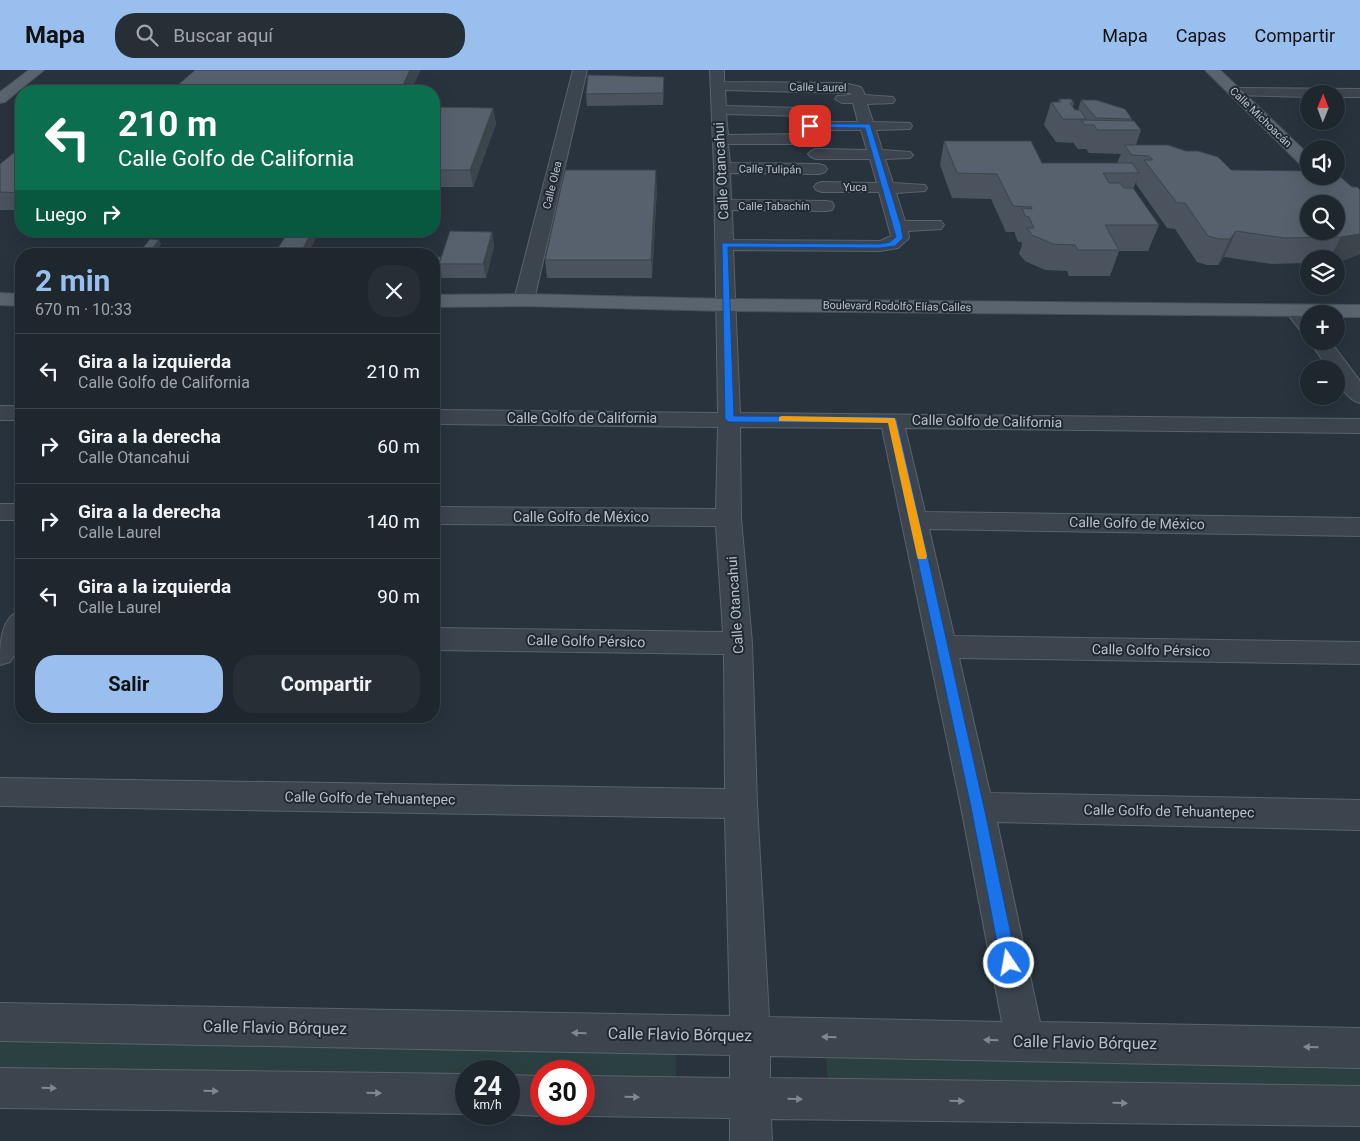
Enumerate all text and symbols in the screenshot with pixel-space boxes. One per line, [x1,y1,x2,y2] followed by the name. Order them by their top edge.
[115,13,465,58] search box
[25,21,85,49] text: Mapa
[133,21,161,49] icon: search
[173,24,273,47] text: Buscar aquí
[1102,25,1148,46] text: Mapa
[1176,25,1226,46] text: Capas
[1254,25,1335,46] text: Compartir
[789,81,847,94] street label: Calle Laurel
[1227,84,1294,150] street label: Calle Michoacán
[1300,85,1345,130] north arrow
[1300,85,1345,405] map controls
[118,104,217,145] text: 210 m
[35,105,100,170] icon: left
[789,105,831,147] pin
[796,112,824,140] icon: arrive
[710,122,732,220] street label: Calle Otancahui
[1300,140,1345,185] button: sound
[118,146,354,171] text: Calle Golfo de California
[540,160,565,211] street label: Calle Olea
[739,162,801,177] street label: Calle Tulipán
[843,181,867,194] street label: Yuca
[1300,195,1345,240] button: search
[97,200,125,228] icon: right
[738,200,810,213] street label: Calle Tabachín
[35,203,87,226] text: Luego
[1300,250,1345,295] button: layers
[35,263,110,298] text: 2 min
[368,265,420,317] button: close
[823,299,972,314] street label: Boulevard Rodolfo Elías Calles
[35,300,132,319] text: 670 m · 10:33
[1300,305,1345,350] button: +
[78,350,231,373] text: Gira a la izquierda
[35,357,63,385] icon: left
[367,360,420,383] text: 210 m
[1300,360,1345,405] button: −
[78,373,250,392] text: Calle Golfo de California
[507,410,657,426] street label: Calle Golfo de California
[912,412,1062,430] street label: Calle Golfo de California
[78,425,221,448] text: Gira a la derecha
[35,432,63,460] icon: right
[377,435,420,458] text: 60 m
[78,448,190,467] text: Calle Otancahui
[78,500,221,523] text: Gira a la derecha
[35,507,63,535] icon: right
[513,509,649,525] street label: Calle Golfo de México
[367,510,420,533] text: 140 m
[1069,514,1205,532] street label: Calle Golfo de México
[78,523,161,542] text: Calle Laurel
[724,556,746,654] street label: Calle Otancahui
[78,575,231,598] text: Gira a la izquierda
[35,582,63,610] icon: left
[377,585,420,608] text: 90 m
[78,598,161,617] text: Calle Laurel
[527,632,645,650] street label: Calle Golfo Pérsico
[1092,641,1210,659] street label: Calle Golfo Pérsico
[35,655,223,713] button: Salir
[233,655,420,713] button: Compartir
[285,789,455,807] street label: Calle Golfo de Tehuantepec
[1084,802,1254,820] street label: Calle Golfo de Tehuantepec
[982,936,1034,988] position arrow
[203,1017,347,1038] street label: Calle Flavio Bórquez
[608,1024,752,1045] street label: Calle Flavio Bórquez
[571,1028,587,1036] one-way arrow
[1013,1032,1157,1053] street label: Calle Flavio Bórquez
[821,1033,837,1041] one-way arrow
[983,1036,999,1044] one-way arrow
[1303,1043,1319,1051] one-way arrow
[530,1060,595,1125] speed limit sign: 30
[473,1072,502,1101] text: 24
[41,1084,57,1092] one-way arrow
[203,1087,219,1095] one-way arrow
[366,1089,382,1097] one-way arrow
[625,1093,641,1101] one-way arrow
[787,1095,803,1103] one-way arrow
[950,1097,966,1105] one-way arrow
[473,1098,502,1112] text: km/h
[1112,1099,1128,1107] one-way arrow

